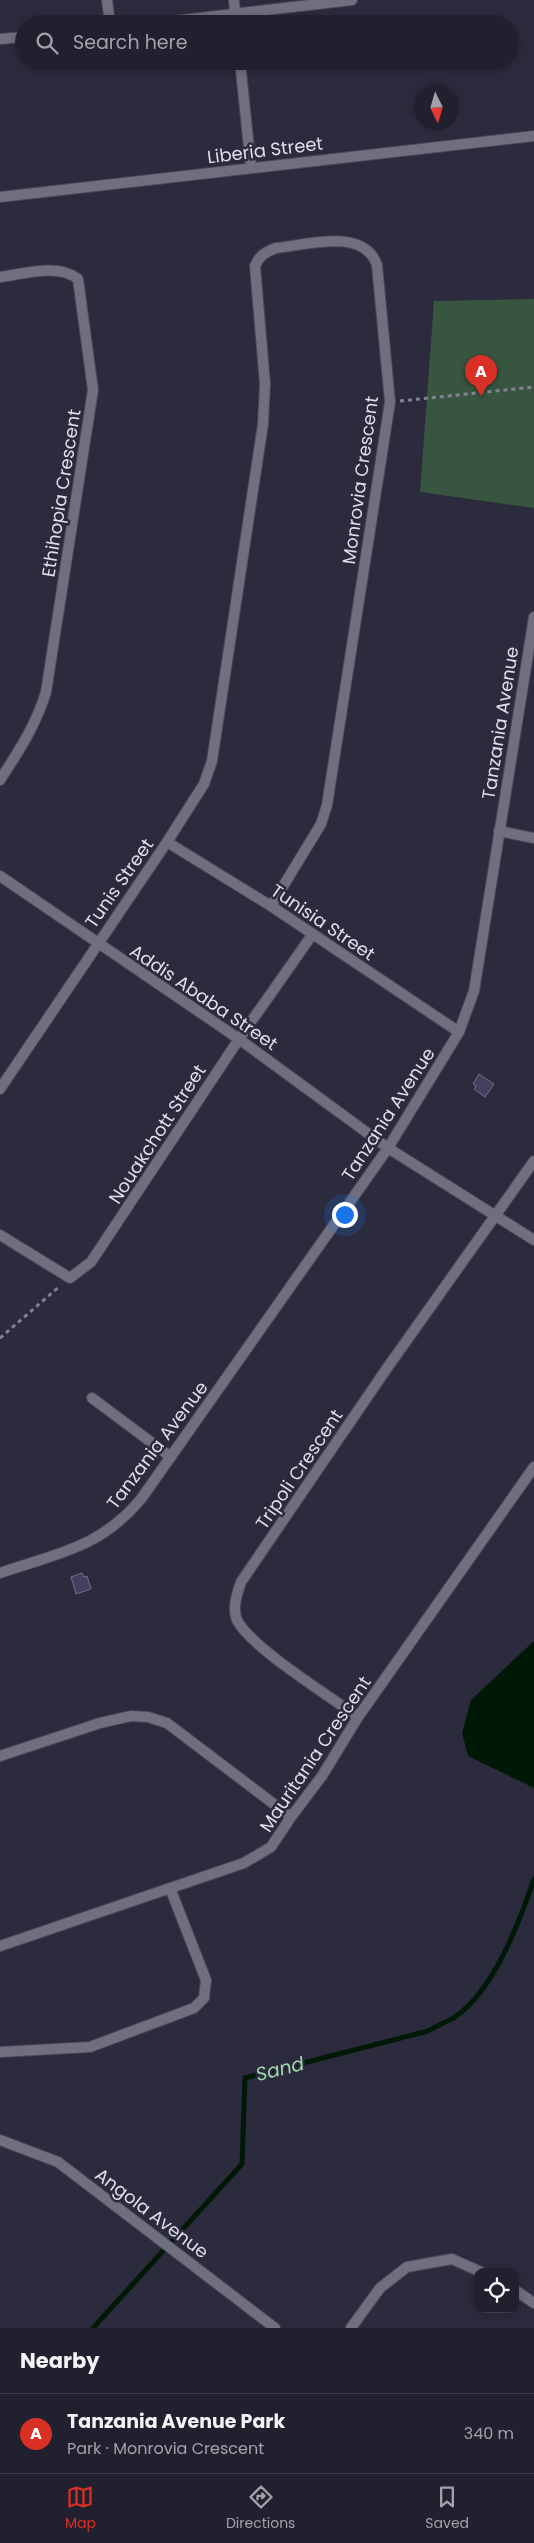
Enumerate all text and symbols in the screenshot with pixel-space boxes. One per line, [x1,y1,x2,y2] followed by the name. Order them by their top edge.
[15,15,519,70] search box
[33,29,61,57] icon: search
[73,29,187,56] text: Search here
[414,85,459,130] north arrow
[206,131,324,169] street label: Liberia Street
[465,355,497,396] pin: A
[336,394,384,566] street label: Monrovia Crescent
[35,407,87,579] street label: Ethihopia Crescent
[476,645,524,801] street label: Tanzania Avenue
[79,833,159,933] street label: Tunis Street
[266,878,380,966] street label: Tunisia Street
[125,938,283,1056] street label: Addis Ababa Street
[335,1042,441,1186] street label: Tanzania Avenue
[102,1059,212,1209] street label: Nouakchott Street
[332,1202,358,1228] your location
[101,1376,213,1514] street label: Tanzania Avenue
[250,1404,348,1534] street label: Tripoli Crescent
[253,1671,377,1837] street label: Mauritania Crescent
[253,2050,307,2088] water label: Sand
[90,2162,214,2264] street label: Angola Avenue
[474,2268,519,2313] map controls
[474,2268,519,2313] button: locate
[20,2346,100,2375] text: Nearby
[67,2408,285,2435] text: Tanzania Avenue Park
[30,2422,42,2445] text: A
[464,2422,514,2445] text: 340 m
[67,2437,264,2460] text: Park · Monrovia Crescent
[65,2483,96,2534] tab: Map
[226,2483,295,2534] tab: Directions
[425,2483,469,2534] tab: Saved

